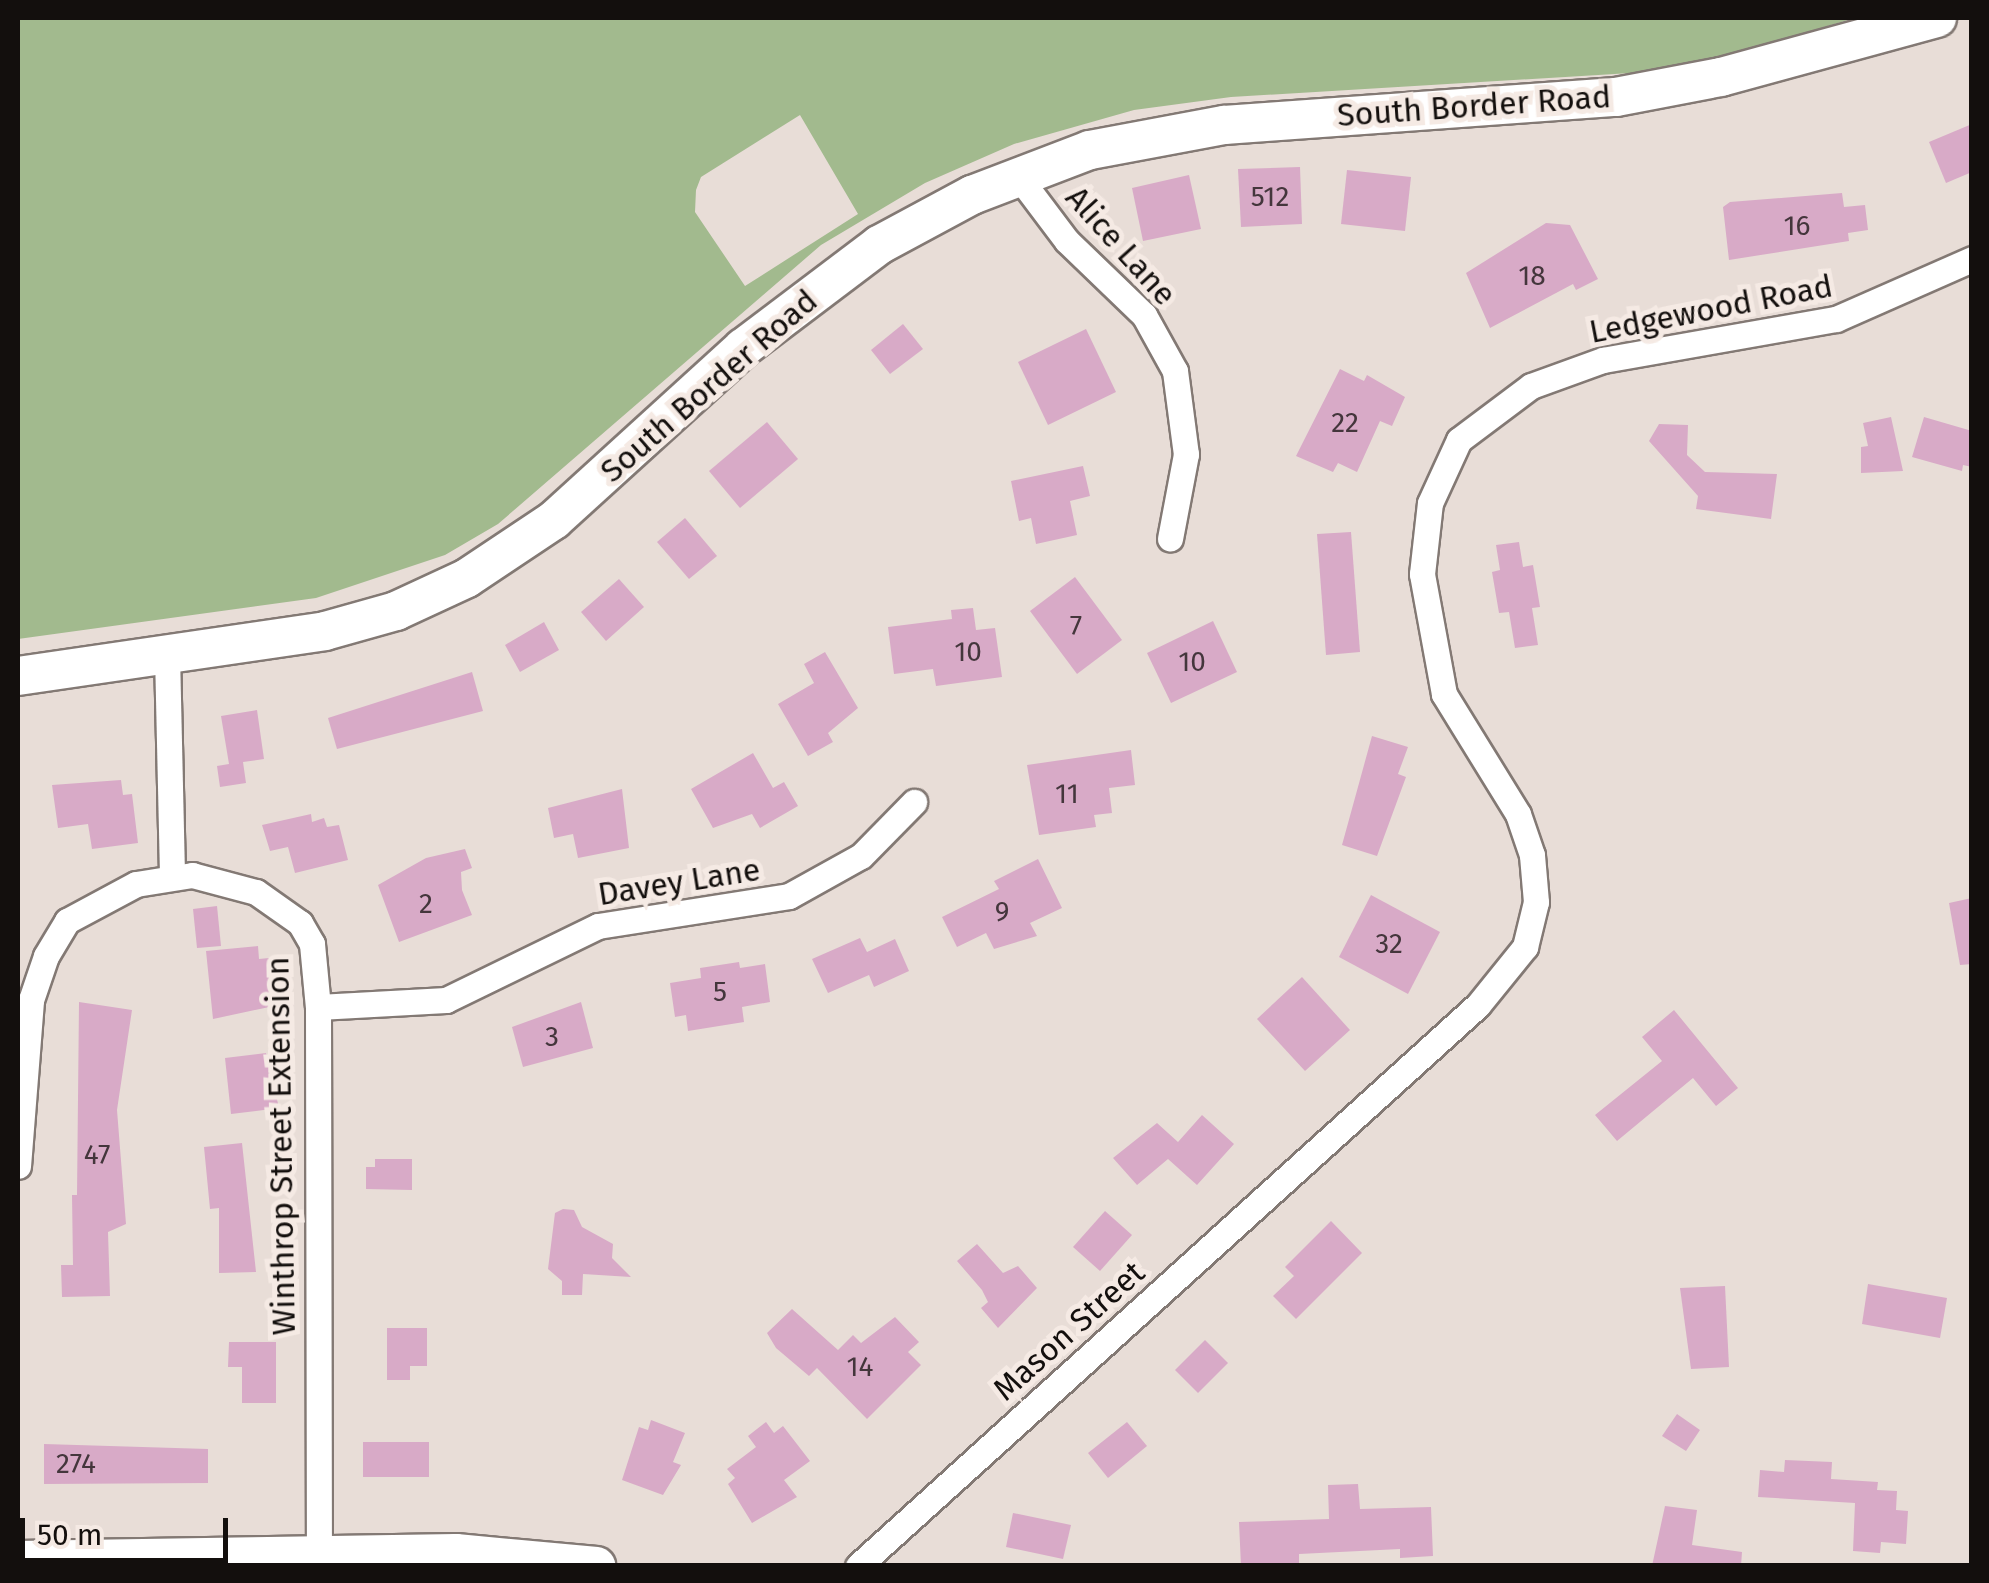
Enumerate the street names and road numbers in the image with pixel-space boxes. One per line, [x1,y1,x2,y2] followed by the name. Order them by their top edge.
[1336,77,1612,135] street label: South Border Road
[1058,179,1184,313] street label: Alice Lane
[1586,267,1836,351] street label: Ledgewood Road
[593,282,825,490] street label: South Border Road
[595,850,763,914] street label: Davey Lane
[258,956,304,1336] street label: Winthrop Street Extension
[986,1253,1152,1409] street label: Mason Street

